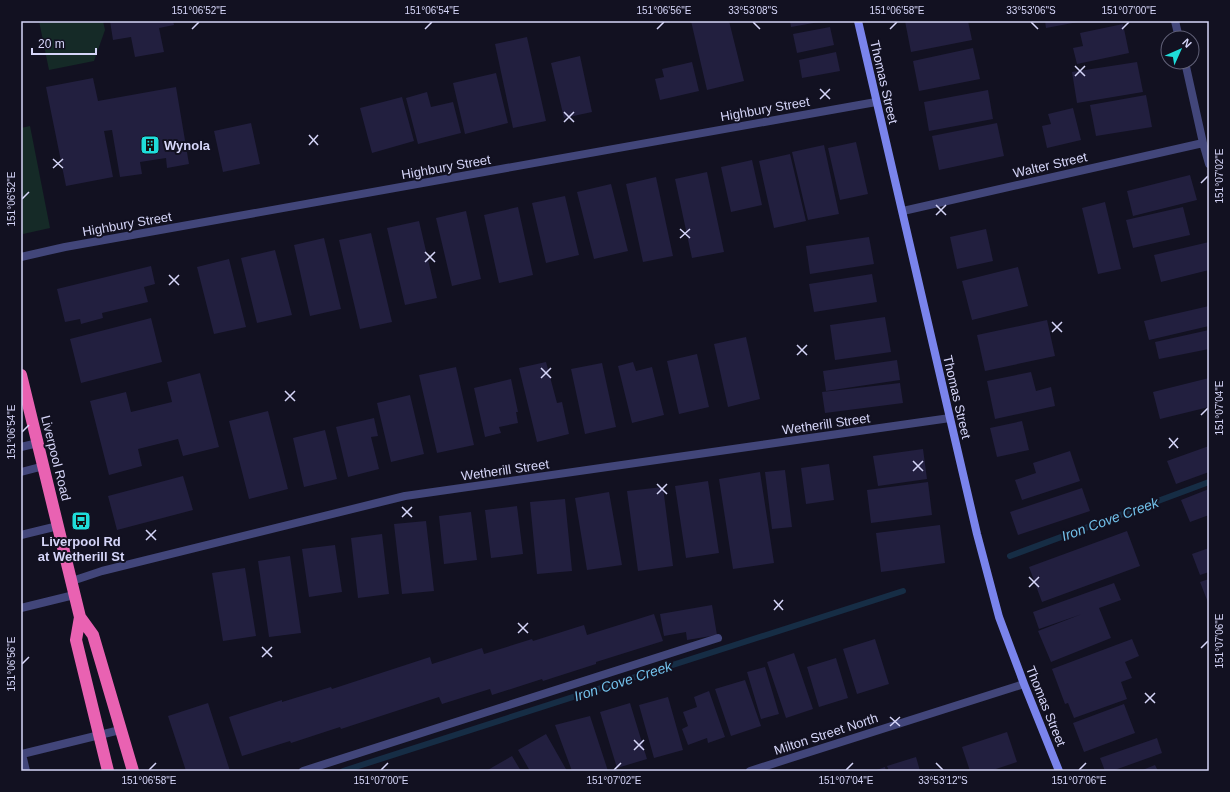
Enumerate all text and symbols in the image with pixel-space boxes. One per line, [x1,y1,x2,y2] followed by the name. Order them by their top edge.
[171,5,227,16] text: 151°06'52"E
[404,5,460,16] text: 151°06'54"E
[636,5,692,16] text: 151°06'56"E
[728,5,778,16] text: 33°53'08"S
[869,5,925,16] text: 151°06'58"E
[1006,5,1056,16] text: 33°53'06"S
[1101,5,1157,16] text: 151°07'00"E
[32,30,96,56] scale bar
[1160,30,1200,70] north arrow
[1180,36,1194,50] text: N
[38,37,65,51] text: 20 m
[867,39,901,126] street label: Thomas Street
[719,94,811,124] street label: Highbury Street
[139,134,161,156] building icon: Wynola
[164,138,211,153] place label: Wynola
[1214,148,1225,204] text: 151°07'02"E
[1012,149,1089,181] street label: Walter Street
[400,152,492,182] street label: Highbury Street
[6,171,17,227] text: 151°06'52"E
[81,209,173,239] street label: Highbury Street
[940,354,974,441] street label: Thomas Street
[1214,380,1225,436] text: 151°07'04"E
[6,404,17,460] text: 151°06'54"E
[781,410,871,438] street label: Wetherill Street
[38,414,74,502] street label: Liverpool Road
[460,456,550,484] street label: Wetherill Street
[1059,494,1162,544] water label: Iron Cove Creek
[70,510,92,532] bus stop icon: Liverpool Rd at Wetherill St
[38,534,125,564] place label: Liverpool Rd at Wetherill St
[1214,613,1225,669] text: 151°07'06"E
[6,636,17,692] text: 151°06'56"E
[572,657,675,704] water label: Iron Cove Creek
[1023,664,1069,749] street label: Thomas Street
[772,710,880,758] street label: Milton Street North
[121,775,177,786] text: 151°06'58"E
[353,775,409,786] text: 151°07'00"E
[586,775,642,786] text: 151°07'02"E
[818,775,874,786] text: 151°07'04"E
[918,775,968,786] text: 33°53'12"S
[1051,775,1107,786] text: 151°07'06"E

